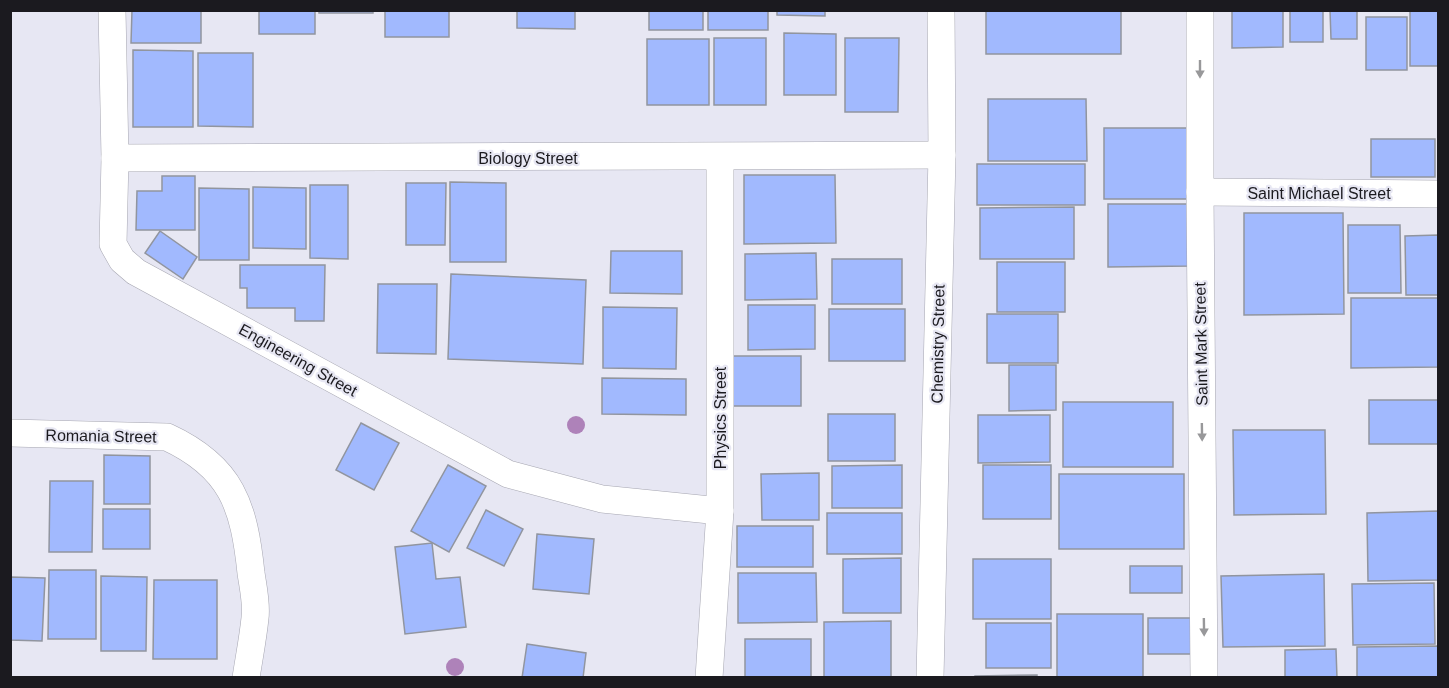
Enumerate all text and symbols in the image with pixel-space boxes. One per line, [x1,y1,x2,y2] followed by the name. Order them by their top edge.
[1195,59,1205,78] one-way arrow
[478,150,578,167] street label: Biology Street
[1247,185,1391,202] street label: Saint Michael Street
[1191,282,1211,406] street label: Saint Mark Street
[928,284,948,404] street label: Chemistry Street
[236,320,361,400] street label: Engineering Street
[712,366,729,469] street label: Physics Street
[1197,422,1207,441] one-way arrow
[45,427,157,445] street label: Romania Street
[1199,617,1209,636] one-way arrow

